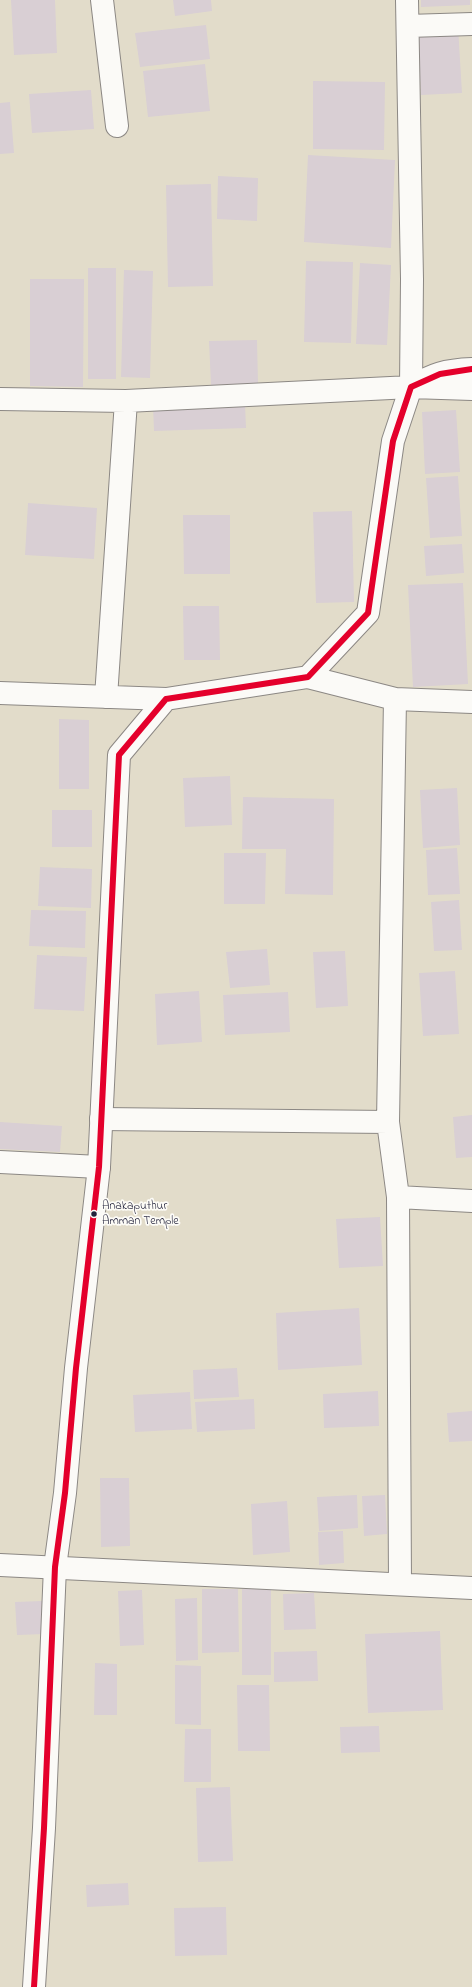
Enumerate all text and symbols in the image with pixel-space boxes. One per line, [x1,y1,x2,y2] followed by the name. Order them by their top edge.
[102,1200,179,1228] place label: Anakaputhur Amman Temple
[89,1209,99,1219] marker: Anakaputhur Amman Temple

